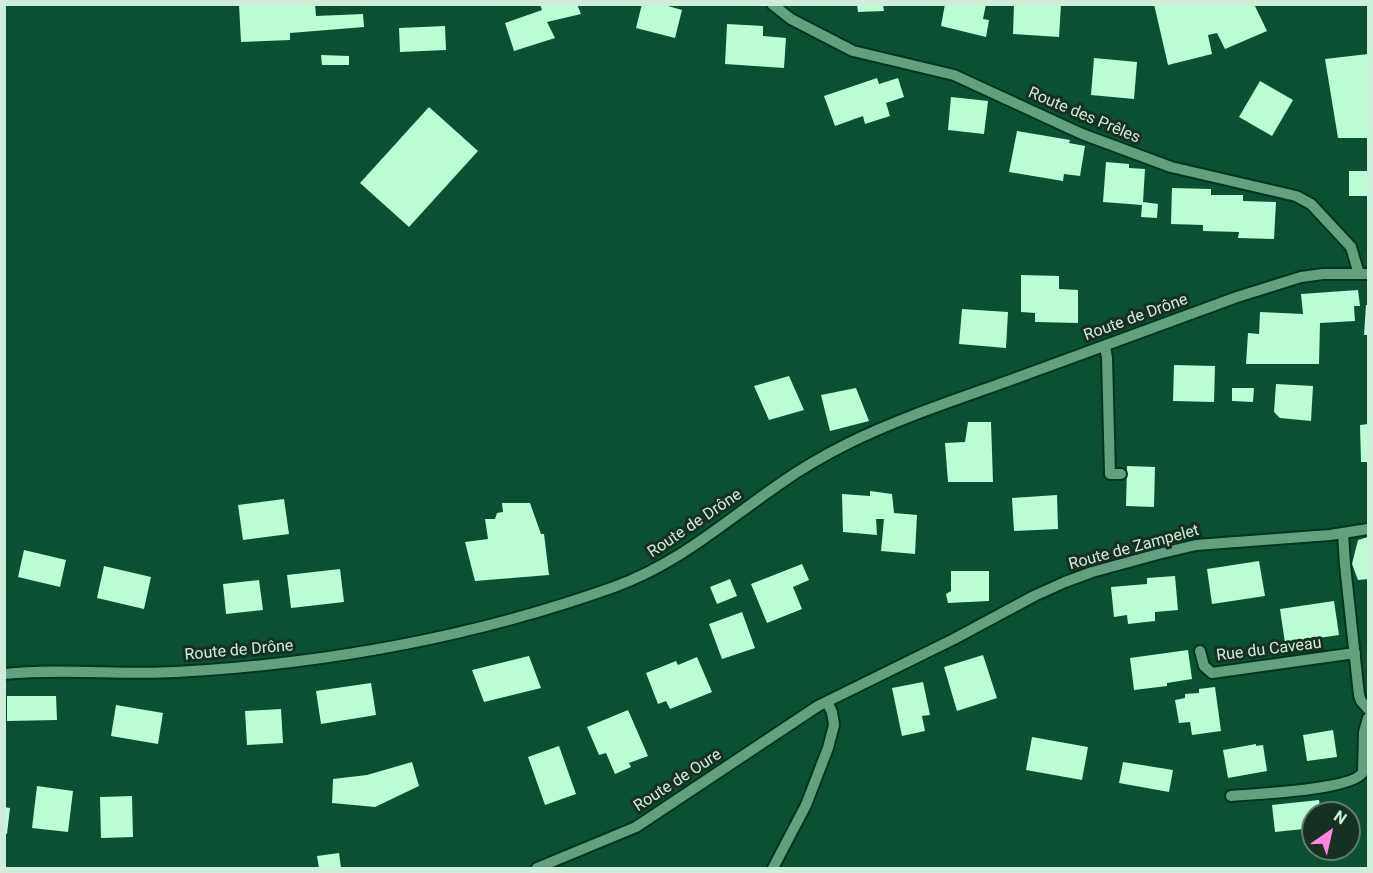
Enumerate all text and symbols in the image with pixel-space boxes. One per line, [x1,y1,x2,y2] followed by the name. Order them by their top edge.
[1025,84,1143,148] street label: Route des Prêles
[1081,290,1191,346] street label: Route de Drône
[644,486,746,562] street label: Route de Drône
[1067,521,1201,575] street label: Route de Zampelet
[1215,634,1323,666] street label: Rue du Caveau
[184,637,294,665] street label: Route de Drône
[631,746,725,816] street label: Route de Oure
[1301,801,1361,861] north arrow
[1330,806,1350,828] text: N

